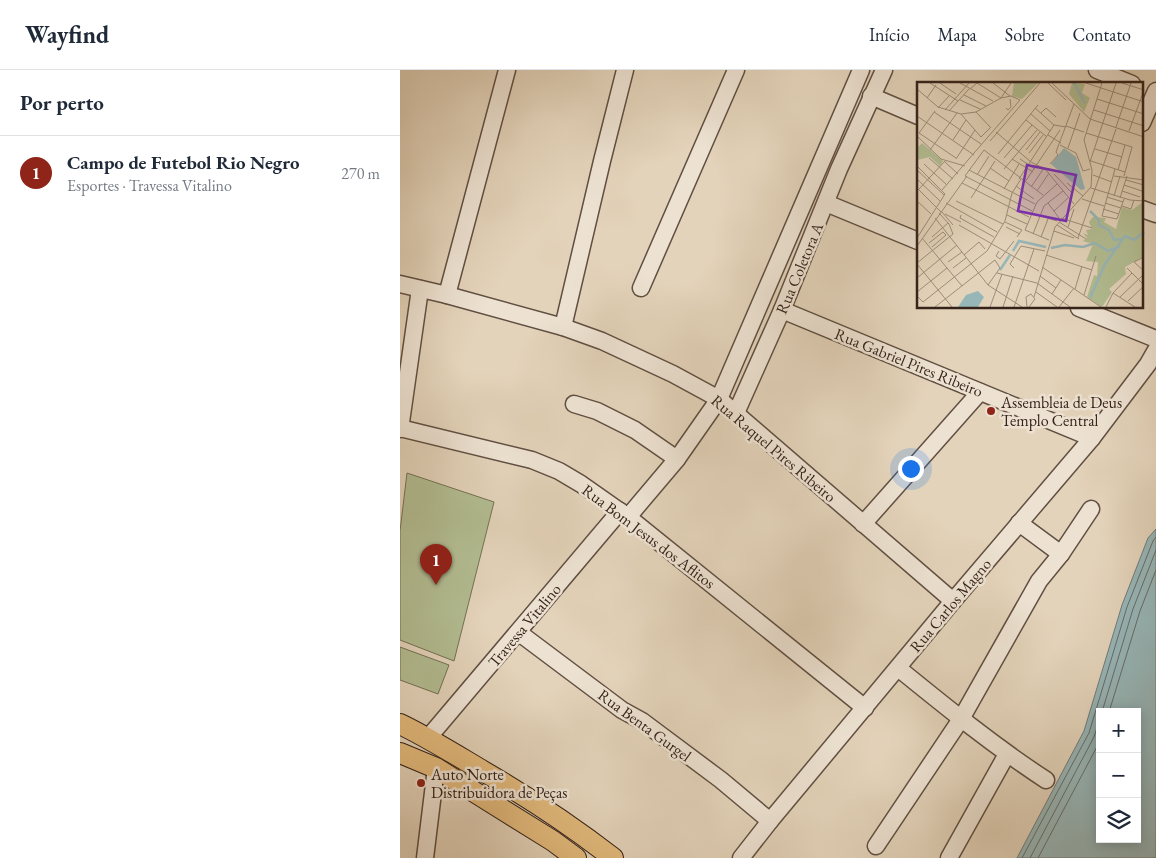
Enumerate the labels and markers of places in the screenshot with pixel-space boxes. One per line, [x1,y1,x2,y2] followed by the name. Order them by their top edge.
[1000,392,1122,431] place label: Assembleia de Deus Templo Central
[985,405,997,417] marker: Assembleia de Deus Templo Central
[420,544,452,585] pin: 1
[430,764,567,803] place label: Auto Norte Distribuidora de Peças
[415,777,427,789] marker: Auto Norte Distribuidora de Peças

